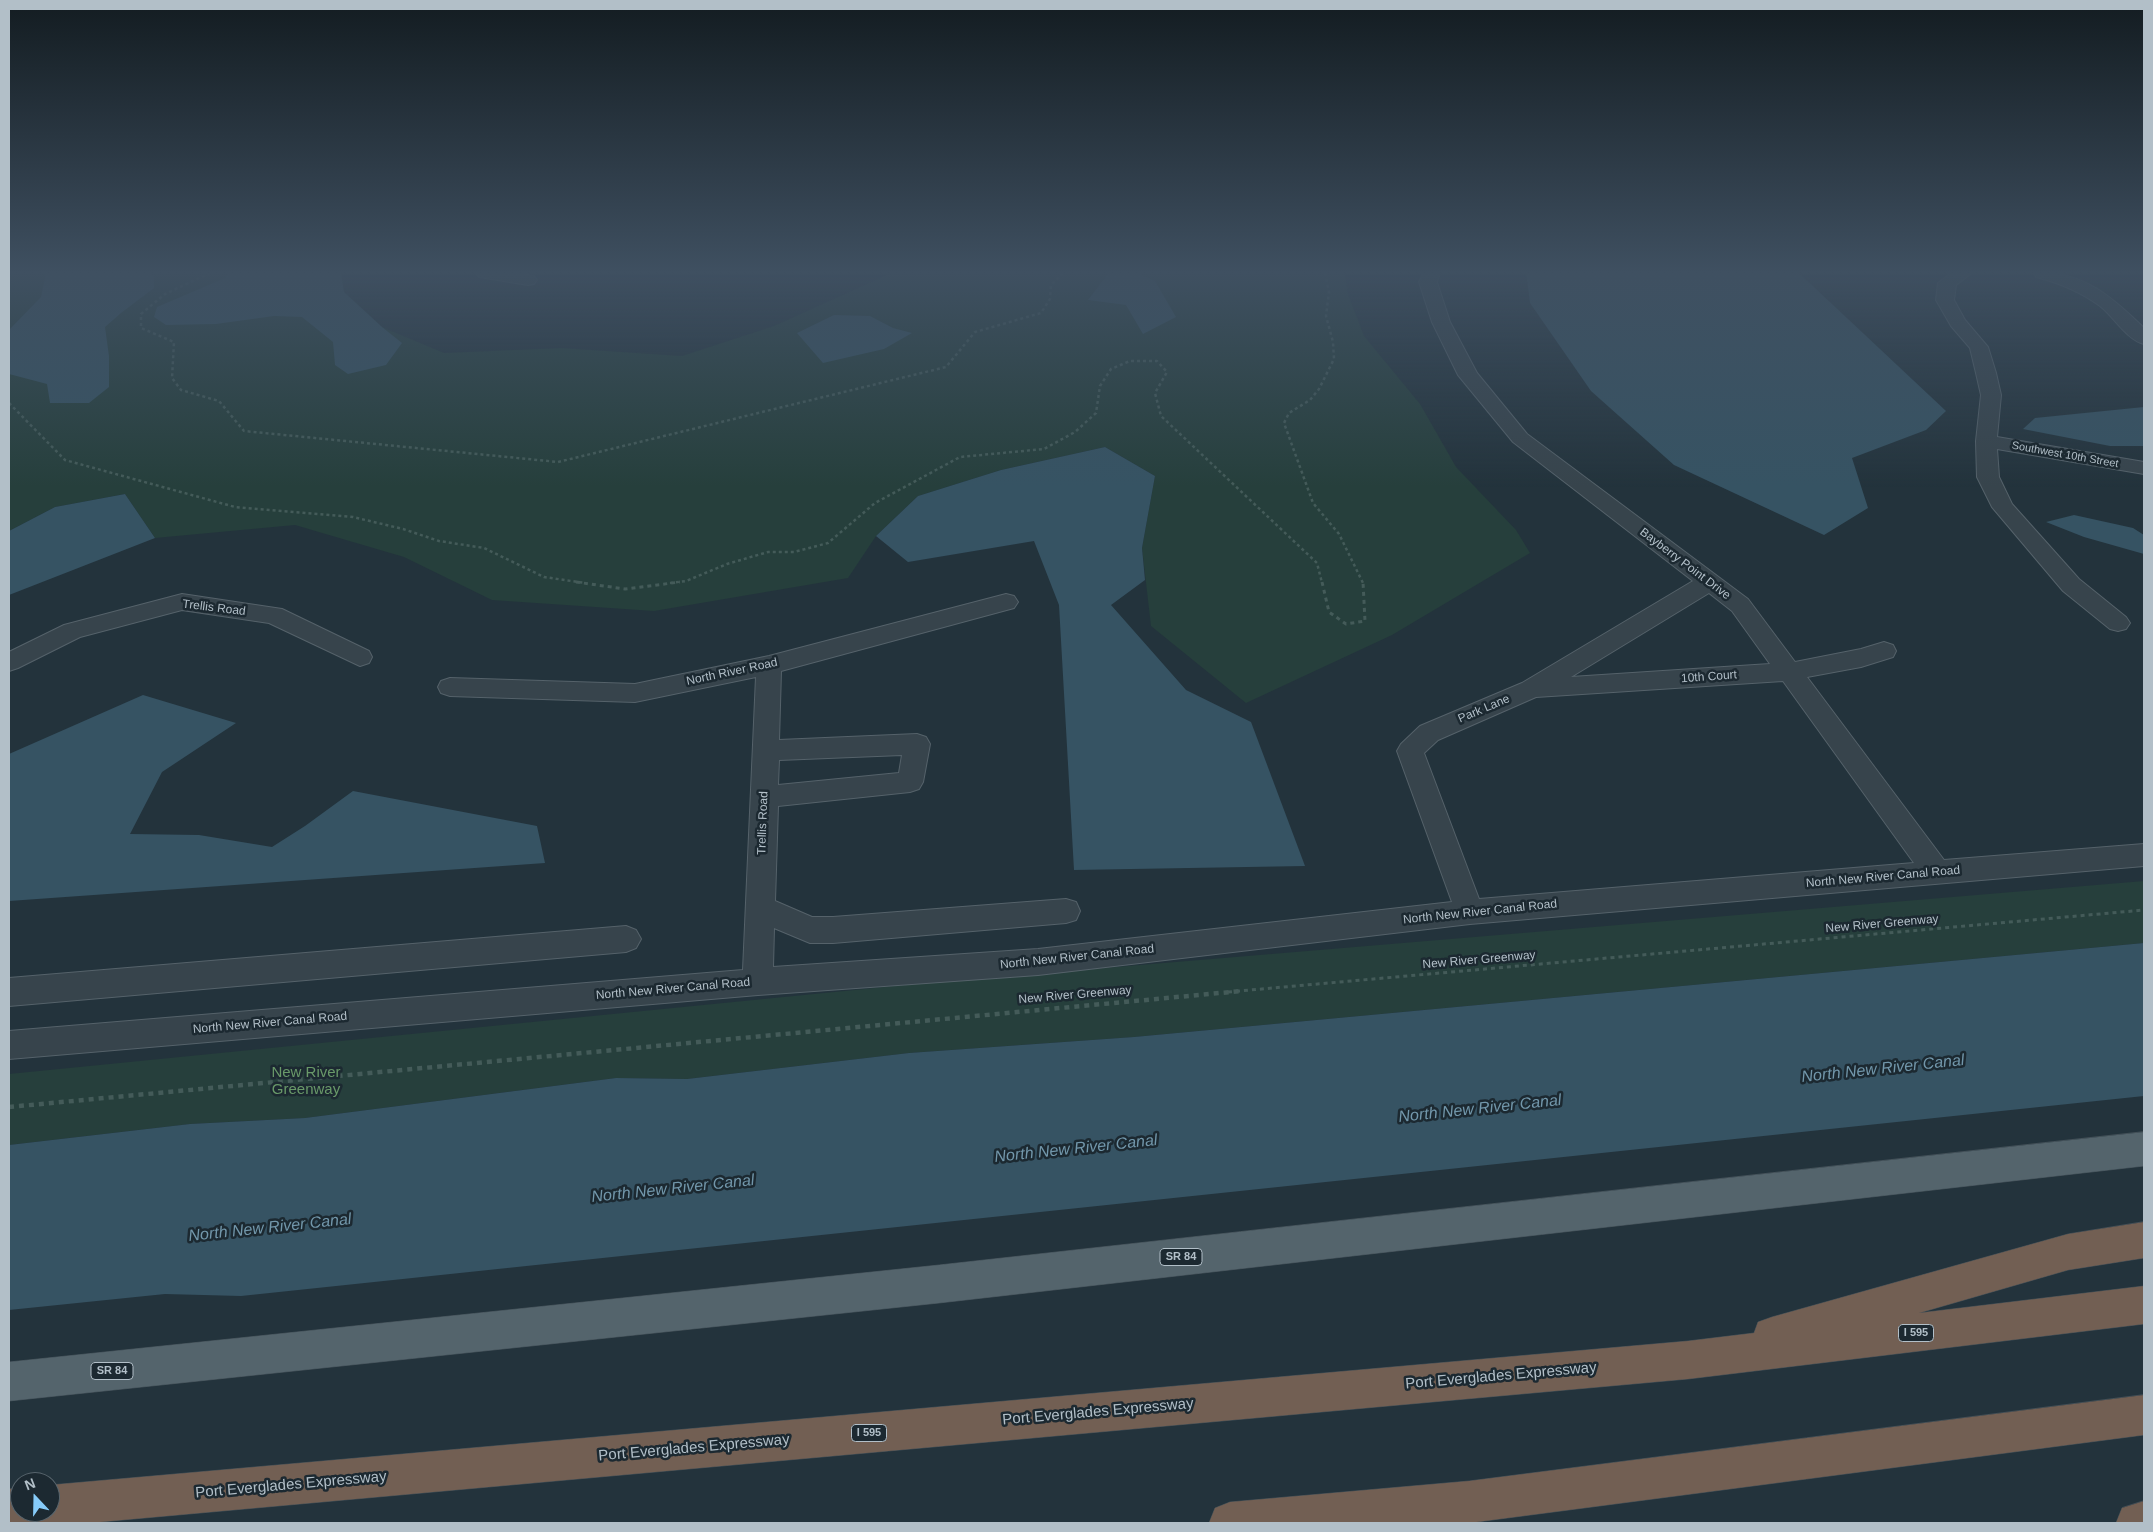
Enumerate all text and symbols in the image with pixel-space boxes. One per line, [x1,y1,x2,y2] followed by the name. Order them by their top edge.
[2011,439,2119,471] street label: Southwest 10th Street
[1637,525,1733,603] street label: Bayberry Point Drive
[182,597,246,619] street label: Trellis Road
[685,655,779,689] street label: North River Road
[1681,668,1737,686] street label: 10th Court
[1456,692,1512,726] street label: Park Lane
[755,791,771,855] street label: Trellis Road
[1805,863,1961,891] street label: North New River Canal Road
[1402,897,1558,927] street label: North New River Canal Road
[1825,912,1939,936] street label: New River Greenway
[999,942,1155,972] street label: North New River Canal Road
[1422,948,1536,972] street label: New River Greenway
[595,975,751,1003] street label: North New River Canal Road
[1018,983,1132,1007] street label: New River Greenway
[192,1009,348,1037] street label: North New River Canal Road
[1801,1051,1965,1087] water label: North New River Canal
[271,1064,341,1099] park label: New River Greenway
[1398,1091,1562,1127] water label: North New River Canal
[994,1131,1158,1167] water label: North New River Canal
[591,1171,755,1207] water label: North New River Canal
[188,1210,352,1246] water label: North New River Canal
[1160,1248,1202,1266] road number: SR 84
[1898,1325,1934,1342] road number: I 595
[1405,1359,1597,1393] street label: Port Everglades Expressway
[91,1362,133,1380] road number: SR 84
[1002,1395,1194,1429] street label: Port Everglades Expressway
[852,1425,886,1442] road number: I 595
[598,1431,790,1465] street label: Port Everglades Expressway
[195,1468,387,1502] street label: Port Everglades Expressway
[10,1472,60,1522] north arrow
[22,1475,38,1493] text: N

